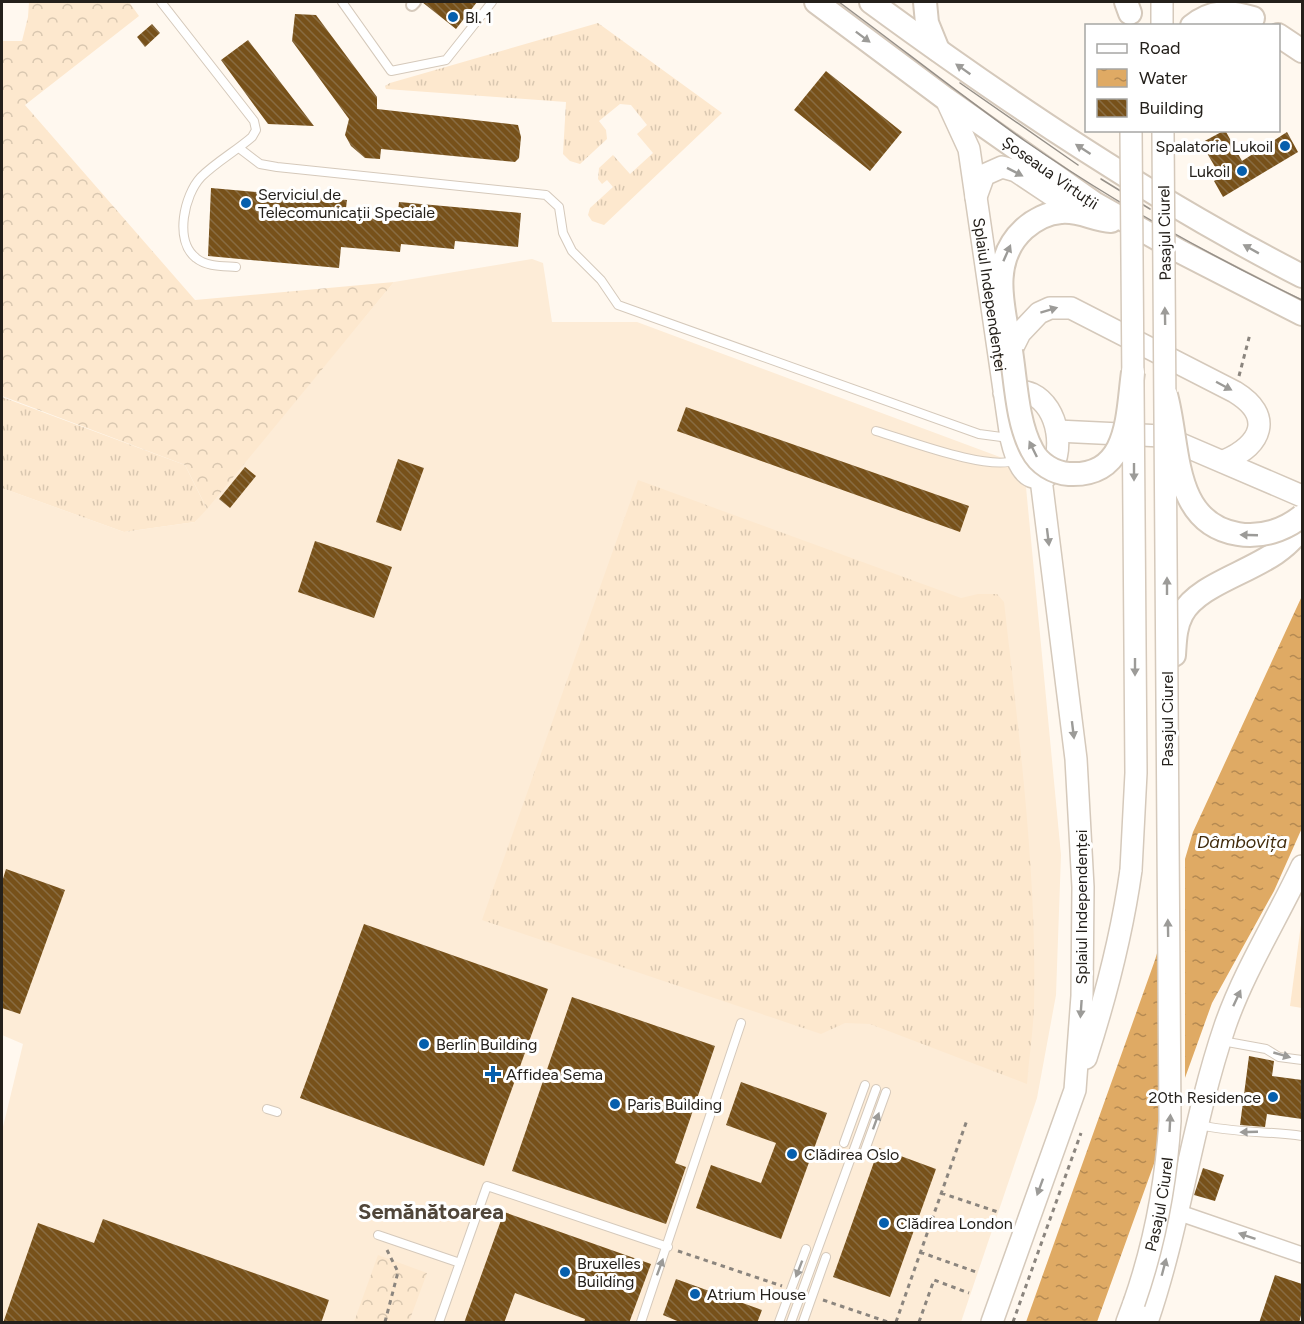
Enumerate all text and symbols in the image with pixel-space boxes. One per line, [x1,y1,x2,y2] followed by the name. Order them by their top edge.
[465,8,492,27] place label: Bl. 1
[446,10,460,24] marker: Bl. 1
[1085,24,1280,132] legend
[856,30,871,42] one-way arrow
[1139,37,1180,59] text: Road
[956,63,972,75] one-way arrow
[1139,67,1187,89] text: Water
[1139,97,1204,119] text: Building
[998,133,1102,213] street label: Șoseaua Virtuții
[1155,137,1273,156] place label: Spalatorie Lukoil
[1278,139,1292,153] marker: Spalatorie Lukoil
[1075,144,1091,155] one-way arrow
[1189,162,1230,181] place label: Lukoil
[1235,164,1249,178] marker: Lukoil
[1006,168,1023,177] one-way arrow
[258,185,435,222] place label: Serviciul de Telecomunicații Speciale
[1154,185,1175,281] street label: Pasajul Ciurel
[239,196,253,210] marker: Serviciul de Telecomunicații Speciale
[969,216,1010,373] street label: Splaiul Independenței
[1242,244,1259,254] one-way arrow
[1003,245,1012,262] one-way arrow
[1040,305,1058,314] one-way arrow
[1160,306,1170,325] one-way arrow
[1215,381,1232,391] one-way arrow
[1028,441,1038,458] one-way arrow
[1129,463,1139,482] one-way arrow
[1044,527,1053,546] one-way arrow
[1239,530,1258,539] one-way arrow
[1162,577,1172,596] one-way arrow
[1130,658,1140,677] one-way arrow
[1158,671,1177,767] street label: Pasajul Ciurel
[1068,721,1077,740] one-way arrow
[1072,829,1091,985] street label: Splaiul Independenței
[1197,831,1287,853] water label: Dâmbovița
[1164,919,1173,938] one-way arrow
[1232,989,1241,1006] one-way arrow
[1076,999,1086,1018] one-way arrow
[436,1035,537,1054] place label: Berlin Building
[417,1037,431,1051] marker: Berlin Building
[1273,1051,1291,1060] one-way arrow
[484,1065,502,1083] marker: Affidea Sema
[506,1065,603,1084] place label: Affidea Sema
[1149,1088,1261,1107] place label: 20th Residence
[1266,1090,1280,1104] marker: 20th Residence
[627,1095,722,1114] place label: Paris Building
[608,1097,622,1111] marker: Paris Building
[871,1112,881,1130] one-way arrow
[1166,1114,1175,1133] one-way arrow
[1240,1128,1259,1137] one-way arrow
[804,1145,899,1164] place label: Clădirea Oslo
[785,1147,799,1161] marker: Clădirea Oslo
[1141,1156,1177,1254] street label: Pasajul Ciurel
[1035,1178,1045,1196] one-way arrow
[358,1198,504,1225] district label: Semănătoarea
[896,1214,1013,1233] place label: Clădirea London
[877,1216,891,1230] marker: Clădirea London
[1238,1231,1256,1240] one-way arrow
[577,1254,641,1291] place label: Bruxelles Building
[656,1258,666,1276] one-way arrow
[1160,1258,1169,1276] one-way arrow
[793,1260,803,1278] one-way arrow
[558,1265,572,1279] marker: Bruxelles Building
[707,1285,806,1304] place label: Atrium House
[688,1287,702,1301] marker: Atrium House

